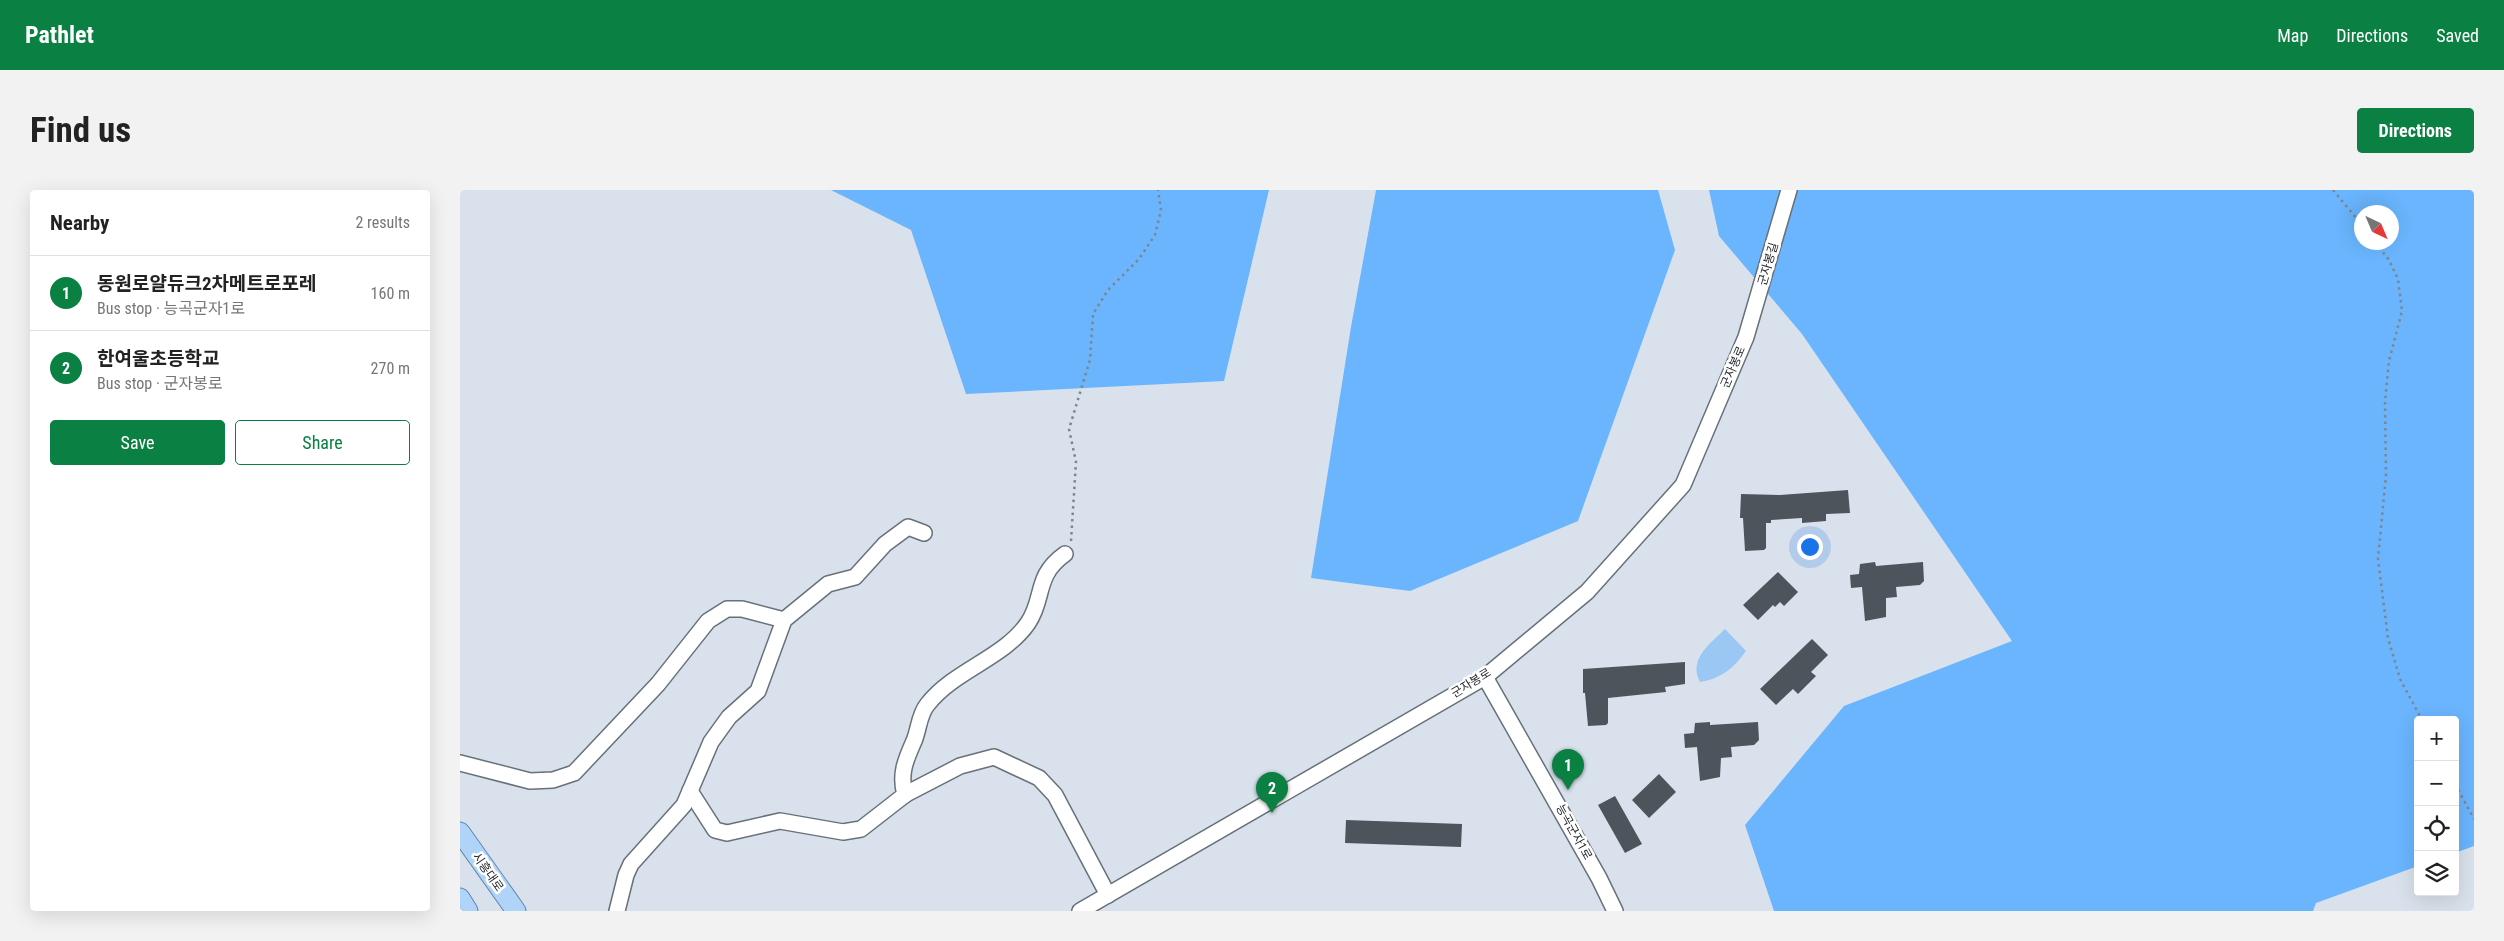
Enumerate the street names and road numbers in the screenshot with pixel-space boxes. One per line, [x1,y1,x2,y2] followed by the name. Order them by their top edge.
[1755,241,1781,287] street label: 군자봉길
[1718,344,1748,390] street label: 군자봉로
[1449,665,1493,701] street label: 군자봉로
[1553,802,1595,862] street label: 능곡군자1로
[470,850,506,894] street label: 시흥대로

